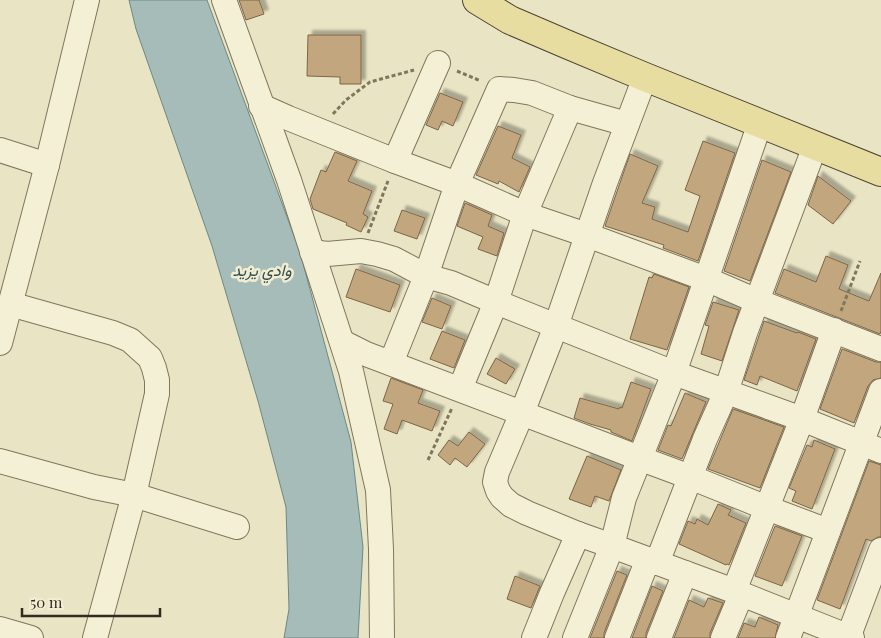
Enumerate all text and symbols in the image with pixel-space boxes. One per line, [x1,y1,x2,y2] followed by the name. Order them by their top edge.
[232,259,292,284] water label: وادي يزيد
[22,586,160,618] scale bar
[30,592,63,612] text: 50 m

